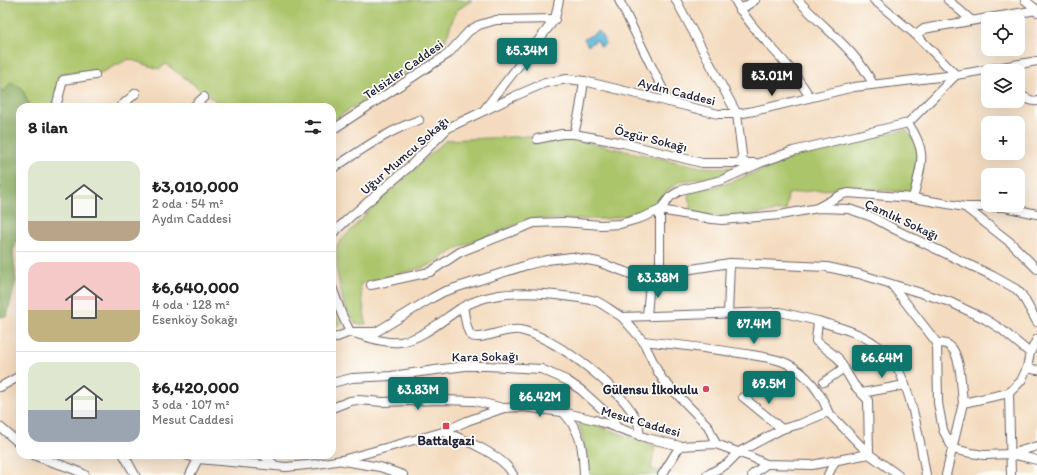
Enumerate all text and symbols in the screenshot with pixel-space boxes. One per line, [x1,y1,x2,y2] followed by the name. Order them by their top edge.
[981,12,1025,212] map controls
[981,12,1025,56] button: locate
[361,36,446,102] street label: Telsizler Caddesi
[494,38,560,72] pin: ₺5.34M
[506,43,548,58] text: ₺5.34M
[739,63,805,97] pin: ₺3.01M
[981,64,1025,108] button: layers
[751,68,793,83] text: ₺3.01M
[637,75,717,108] street label: Aydın Caddesi
[357,113,451,198] street label: Uğur Mumcu Sokağı
[302,116,324,138] icon: filters
[981,116,1025,160] button: +
[28,117,68,137] text: 8 ilan
[613,122,689,155] street label: Özgür Sokağı
[981,168,1025,212] button: −
[152,176,239,196] text: ₺3,010,000
[60,177,108,225] icon: home
[152,196,224,211] text: 2 oda · 54 m²
[863,196,941,243] street label: Çamlık Sokağı
[152,211,231,226] text: Aydın Caddesi
[625,265,691,299] pin: ₺3.38M
[637,270,679,285] text: ₺3.38M
[152,277,239,297] text: ₺6,640,000
[60,278,108,326] icon: home
[152,297,230,312] text: 4 oda · 128 m²
[726,311,782,345] pin: ₺7.4M
[152,312,237,327] text: Esenköy Sokağı
[737,316,771,331] text: ₺7.4M
[849,345,915,379] pin: ₺6.64M
[451,348,519,365] street label: Kara Sokağı
[861,350,903,365] text: ₺6.64M
[741,371,797,405] pin: ₺9.5M
[752,376,786,391] text: ₺9.5M
[152,377,239,397] text: ₺6,420,000
[385,377,451,411] pin: ₺3.83M
[60,378,108,426] icon: home
[397,382,439,397] text: ₺3.83M
[603,382,699,397] place label: Gülensu İlkokulu
[507,384,573,418] pin: ₺6.42M
[701,384,711,394] marker: Gülensu İlkokulu
[519,389,561,404] text: ₺6.42M
[152,397,230,412] text: 3 oda · 107 m²
[600,403,682,440] street label: Mesut Caddesi
[152,412,234,427] text: Mesut Caddesi
[441,421,451,431] marker: Battalgazi
[417,433,475,449] place label: Battalgazi

